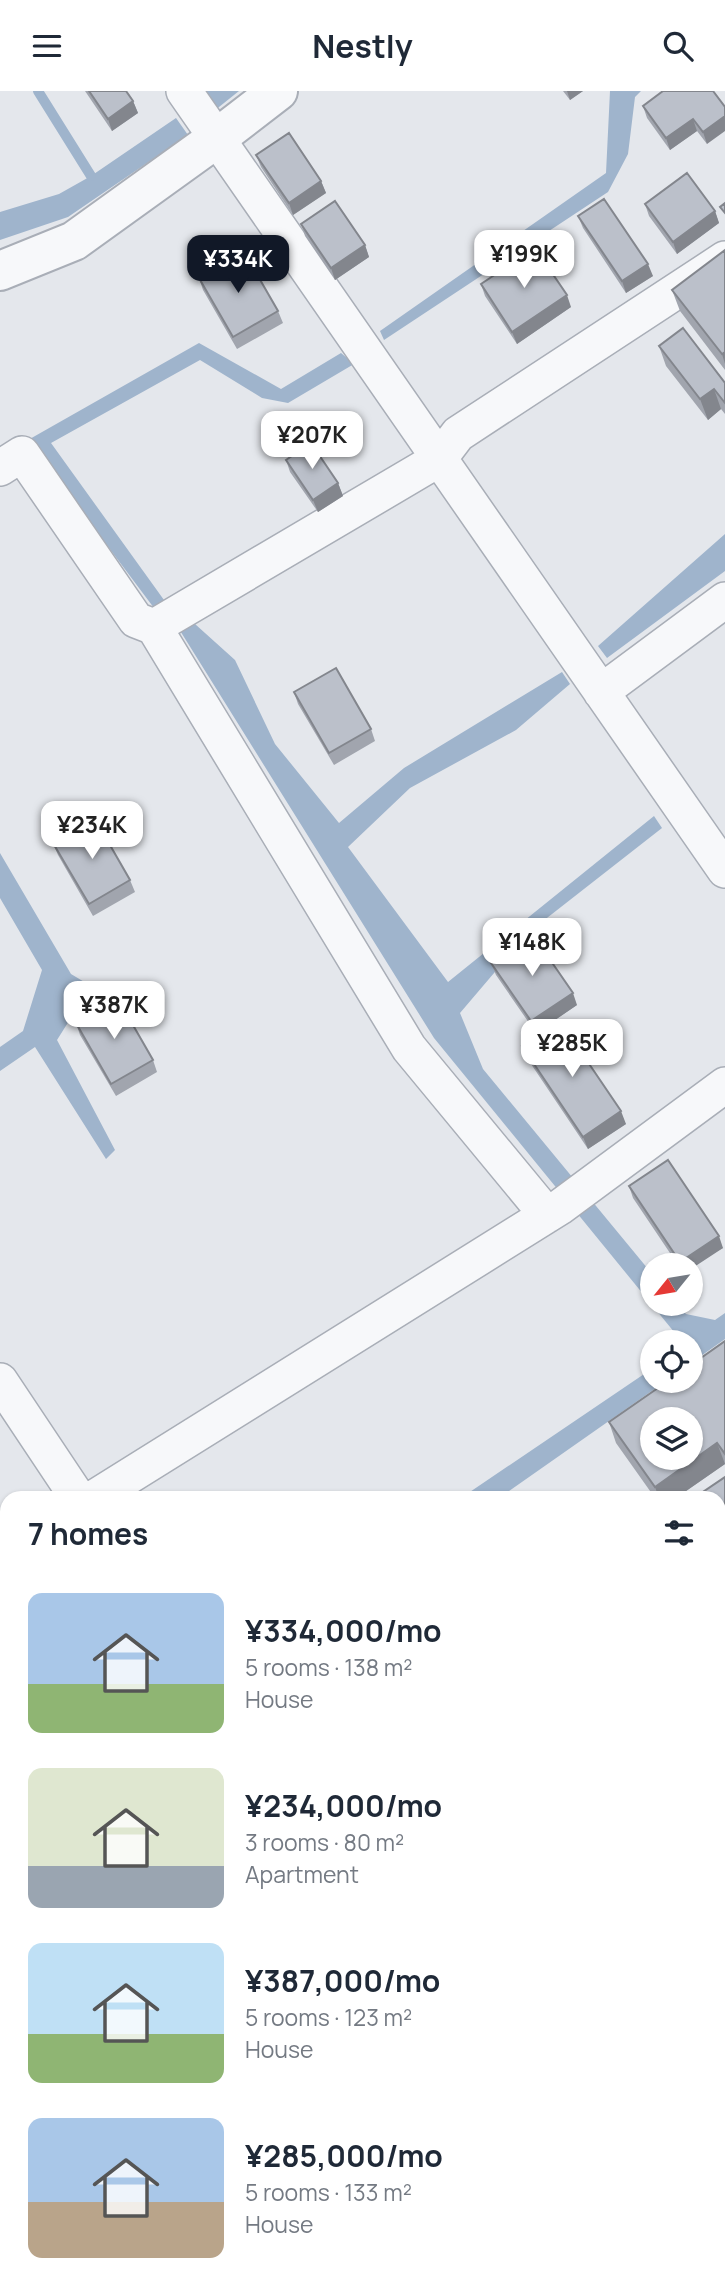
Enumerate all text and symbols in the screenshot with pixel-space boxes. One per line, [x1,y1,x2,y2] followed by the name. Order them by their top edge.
[312,24,413,68] text: Nestly
[28,27,66,65] icon: menu
[659,27,697,65] icon: search
[475,231,573,290] pin: ¥199K
[189,235,287,295] pin: ¥334K
[490,237,558,269] text: ¥199K
[203,242,273,274] text: ¥334K
[263,411,361,471] pin: ¥207K
[277,418,347,450] text: ¥207K
[43,801,141,861] pin: ¥234K
[57,808,127,840] text: ¥234K
[483,919,581,978] pin: ¥148K
[498,925,566,957] text: ¥148K
[65,981,163,1041] pin: ¥387K
[80,988,148,1020] text: ¥387K
[523,1019,621,1079] pin: ¥285K
[537,1026,607,1058] text: ¥285K
[640,1253,704,1316] north arrow
[640,1253,703,1470] map controls
[640,1330,703,1393] button: locate
[640,1407,703,1470] button: layers
[28,1513,148,1554] text: 7 homes
[660,1514,698,1552] icon: filters
[245,1610,442,1651] text: ¥334,000/mo
[84,1621,168,1705] icon: home
[245,1651,412,1683] text: 5 rooms · 138 m²
[245,1683,314,1715] text: House
[245,1785,442,1826] text: ¥234,000/mo
[84,1796,168,1880] icon: home
[245,1826,404,1858] text: 3 rooms · 80 m²
[245,1858,359,1890] text: Apartment
[245,1960,440,2001] text: ¥387,000/mo
[84,1971,168,2055] icon: home
[245,2001,412,2033] text: 5 rooms · 123 m²
[245,2033,314,2065] text: House
[245,2135,443,2176] text: ¥285,000/mo
[84,2146,168,2230] icon: home
[245,2176,412,2208] text: 5 rooms · 133 m²
[245,2208,314,2240] text: House

